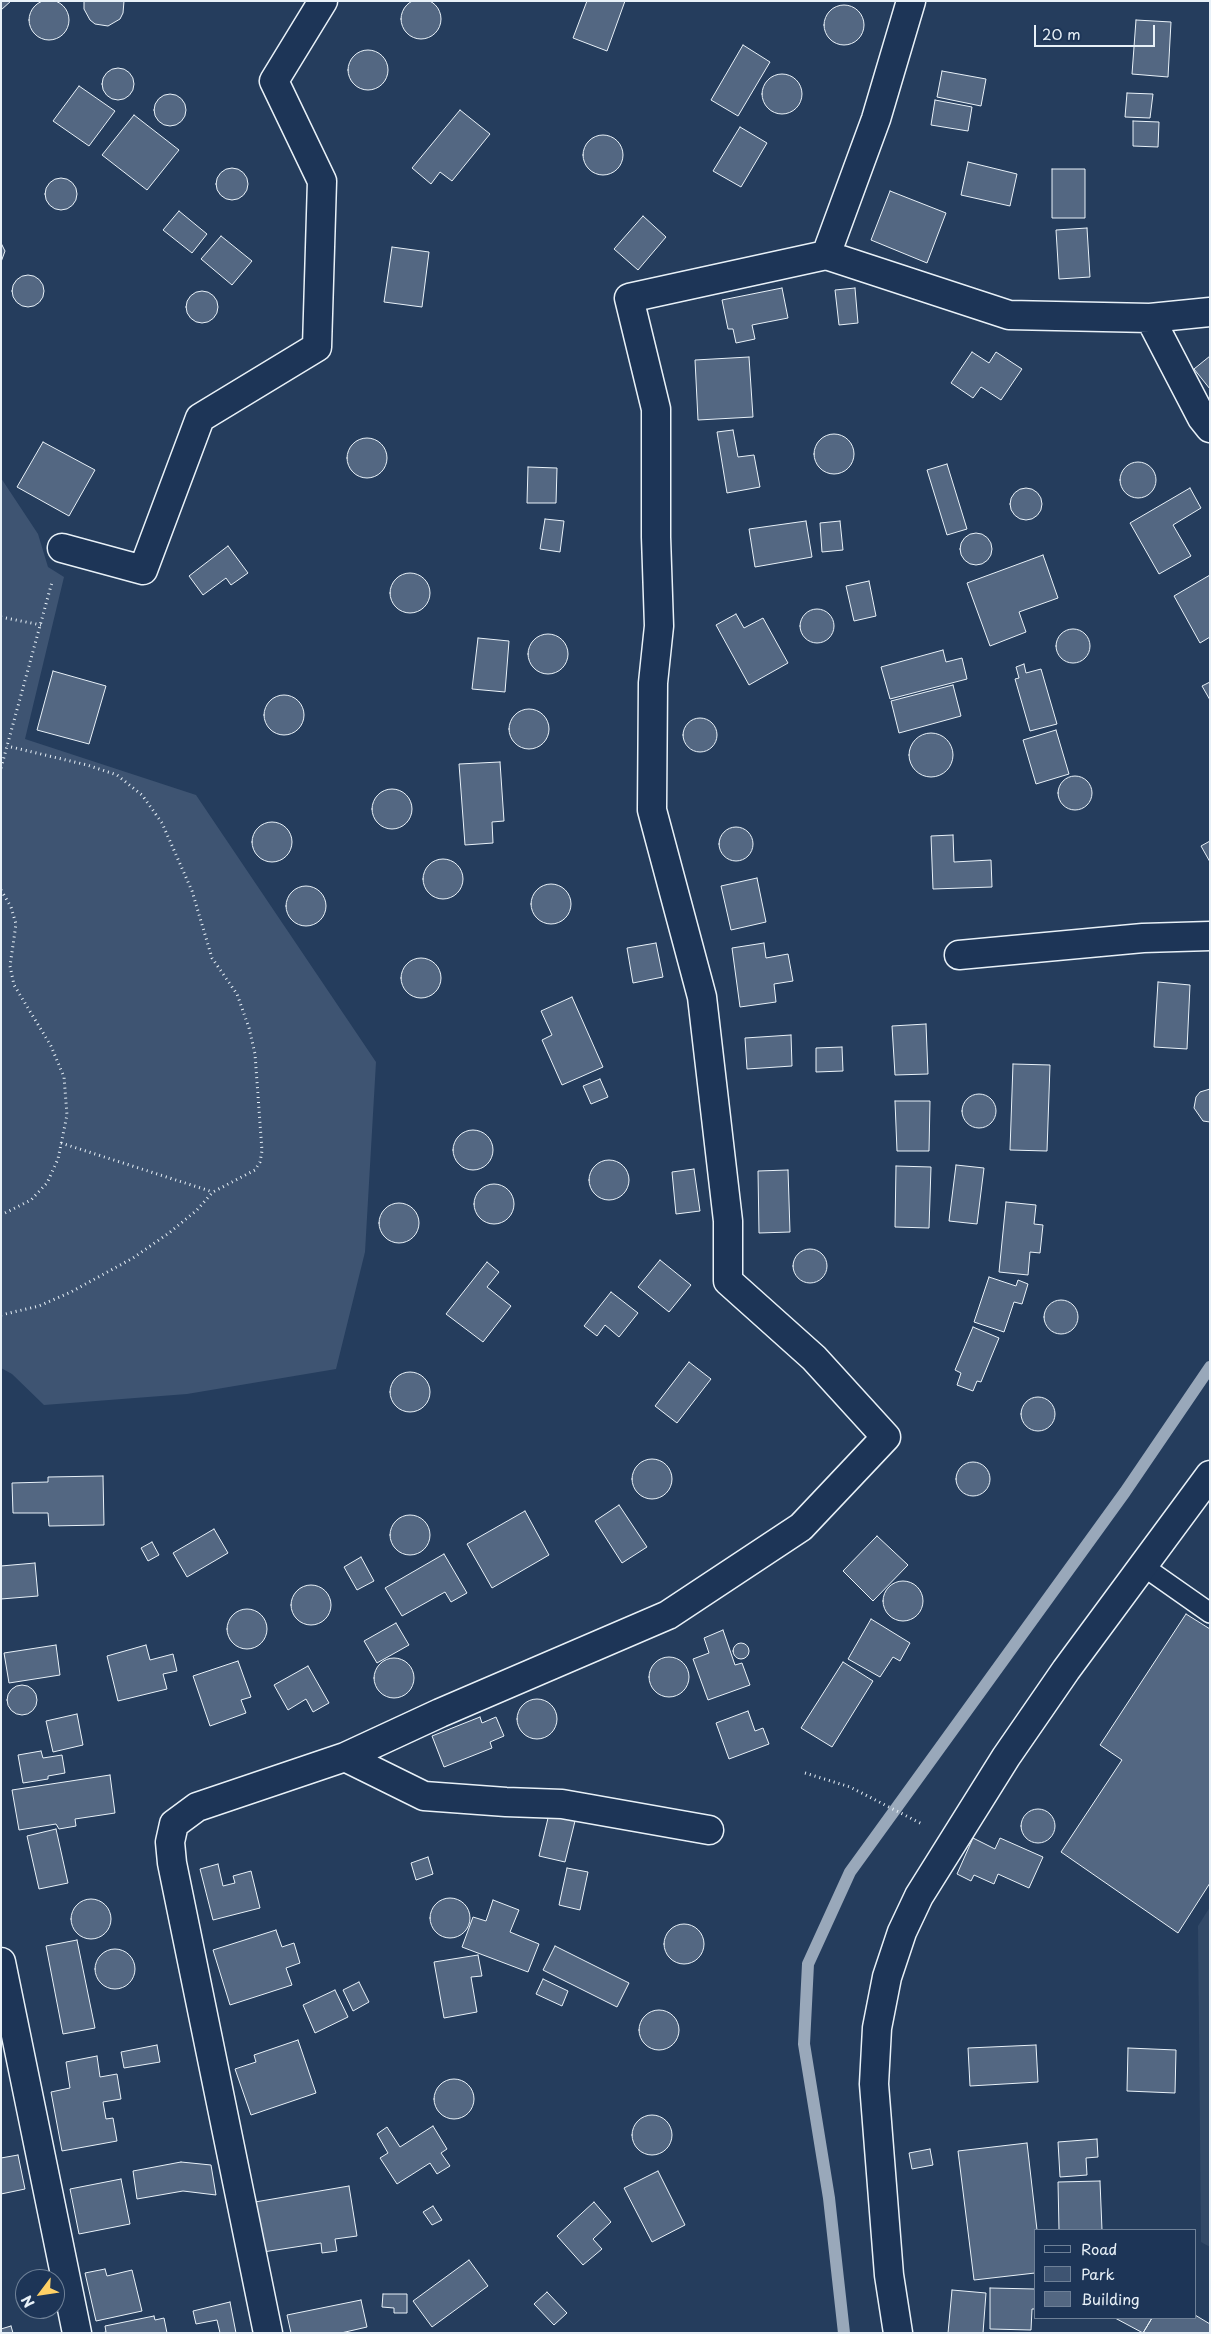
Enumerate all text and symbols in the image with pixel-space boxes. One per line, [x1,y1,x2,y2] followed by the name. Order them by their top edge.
[1036,15,1157,47] scale bar
[1042,22,1081,45] text: 20 m
[1034,2229,1196,2319] legend
[1081,2237,1117,2260] text: Road
[1081,2262,1115,2285] text: Park
[15,2269,65,2319] north arrow
[1081,2287,1140,2310] text: Building
[16,2291,39,2312] text: N

